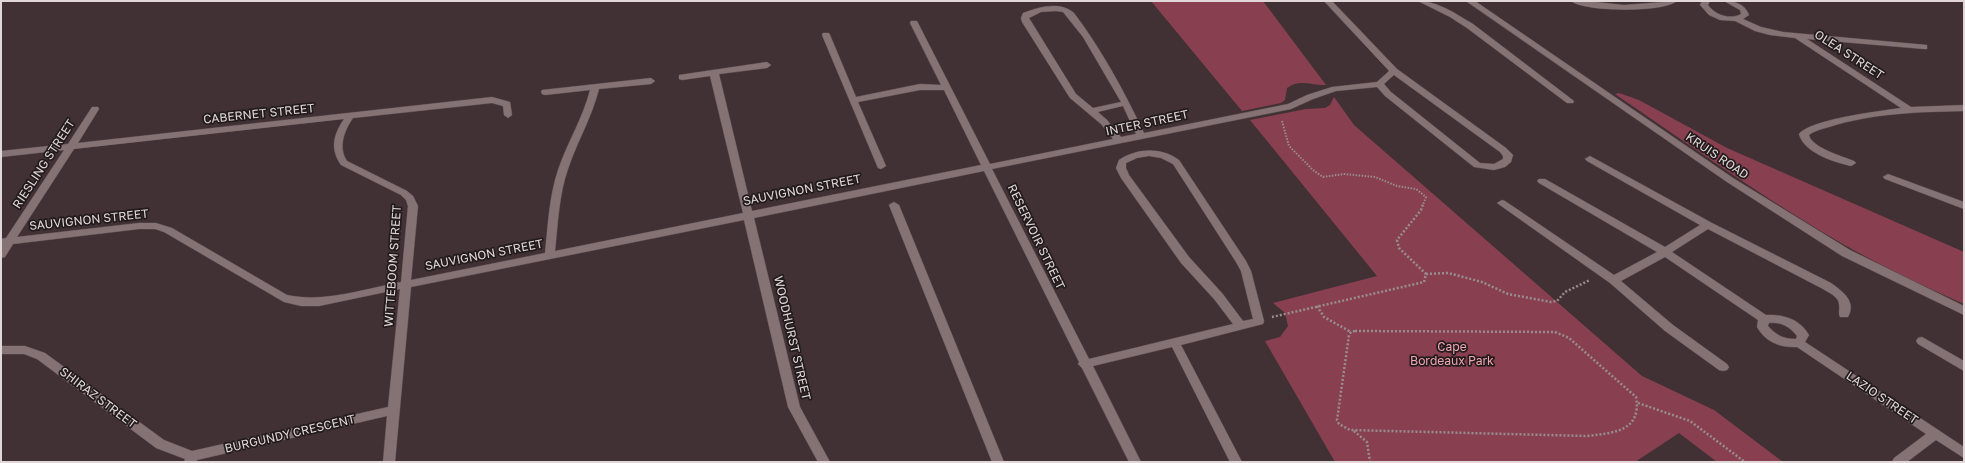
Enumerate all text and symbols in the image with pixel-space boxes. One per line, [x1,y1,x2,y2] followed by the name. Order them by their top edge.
[1812,27,1886,83] street label: OLEA STREET
[203,101,315,127] street label: CABERNET STREET
[1104,107,1190,139] street label: INTER STREET
[10,117,78,211] street label: RIESLING STREET
[1683,130,1751,182] street label: KRUIS ROAD
[742,172,862,208] street label: SAUVIGNON STREET
[1004,182,1068,292] street label: RESERVOIR STREET
[382,204,404,328] street label: WITTEBOOM STREET
[29,207,149,233] street label: SAUVIGNON STREET
[424,237,544,273] street label: SAUVIGNON STREET
[771,275,813,401] street label: WOODHURST STREET
[1410,340,1494,368] park label: Cape Bordeaux Park
[57,364,139,432] street label: SHIRAZ STREET
[1843,369,1921,427] street label: LAZIO STREET
[223,412,357,456] street label: BURGUNDY CRESCENT

